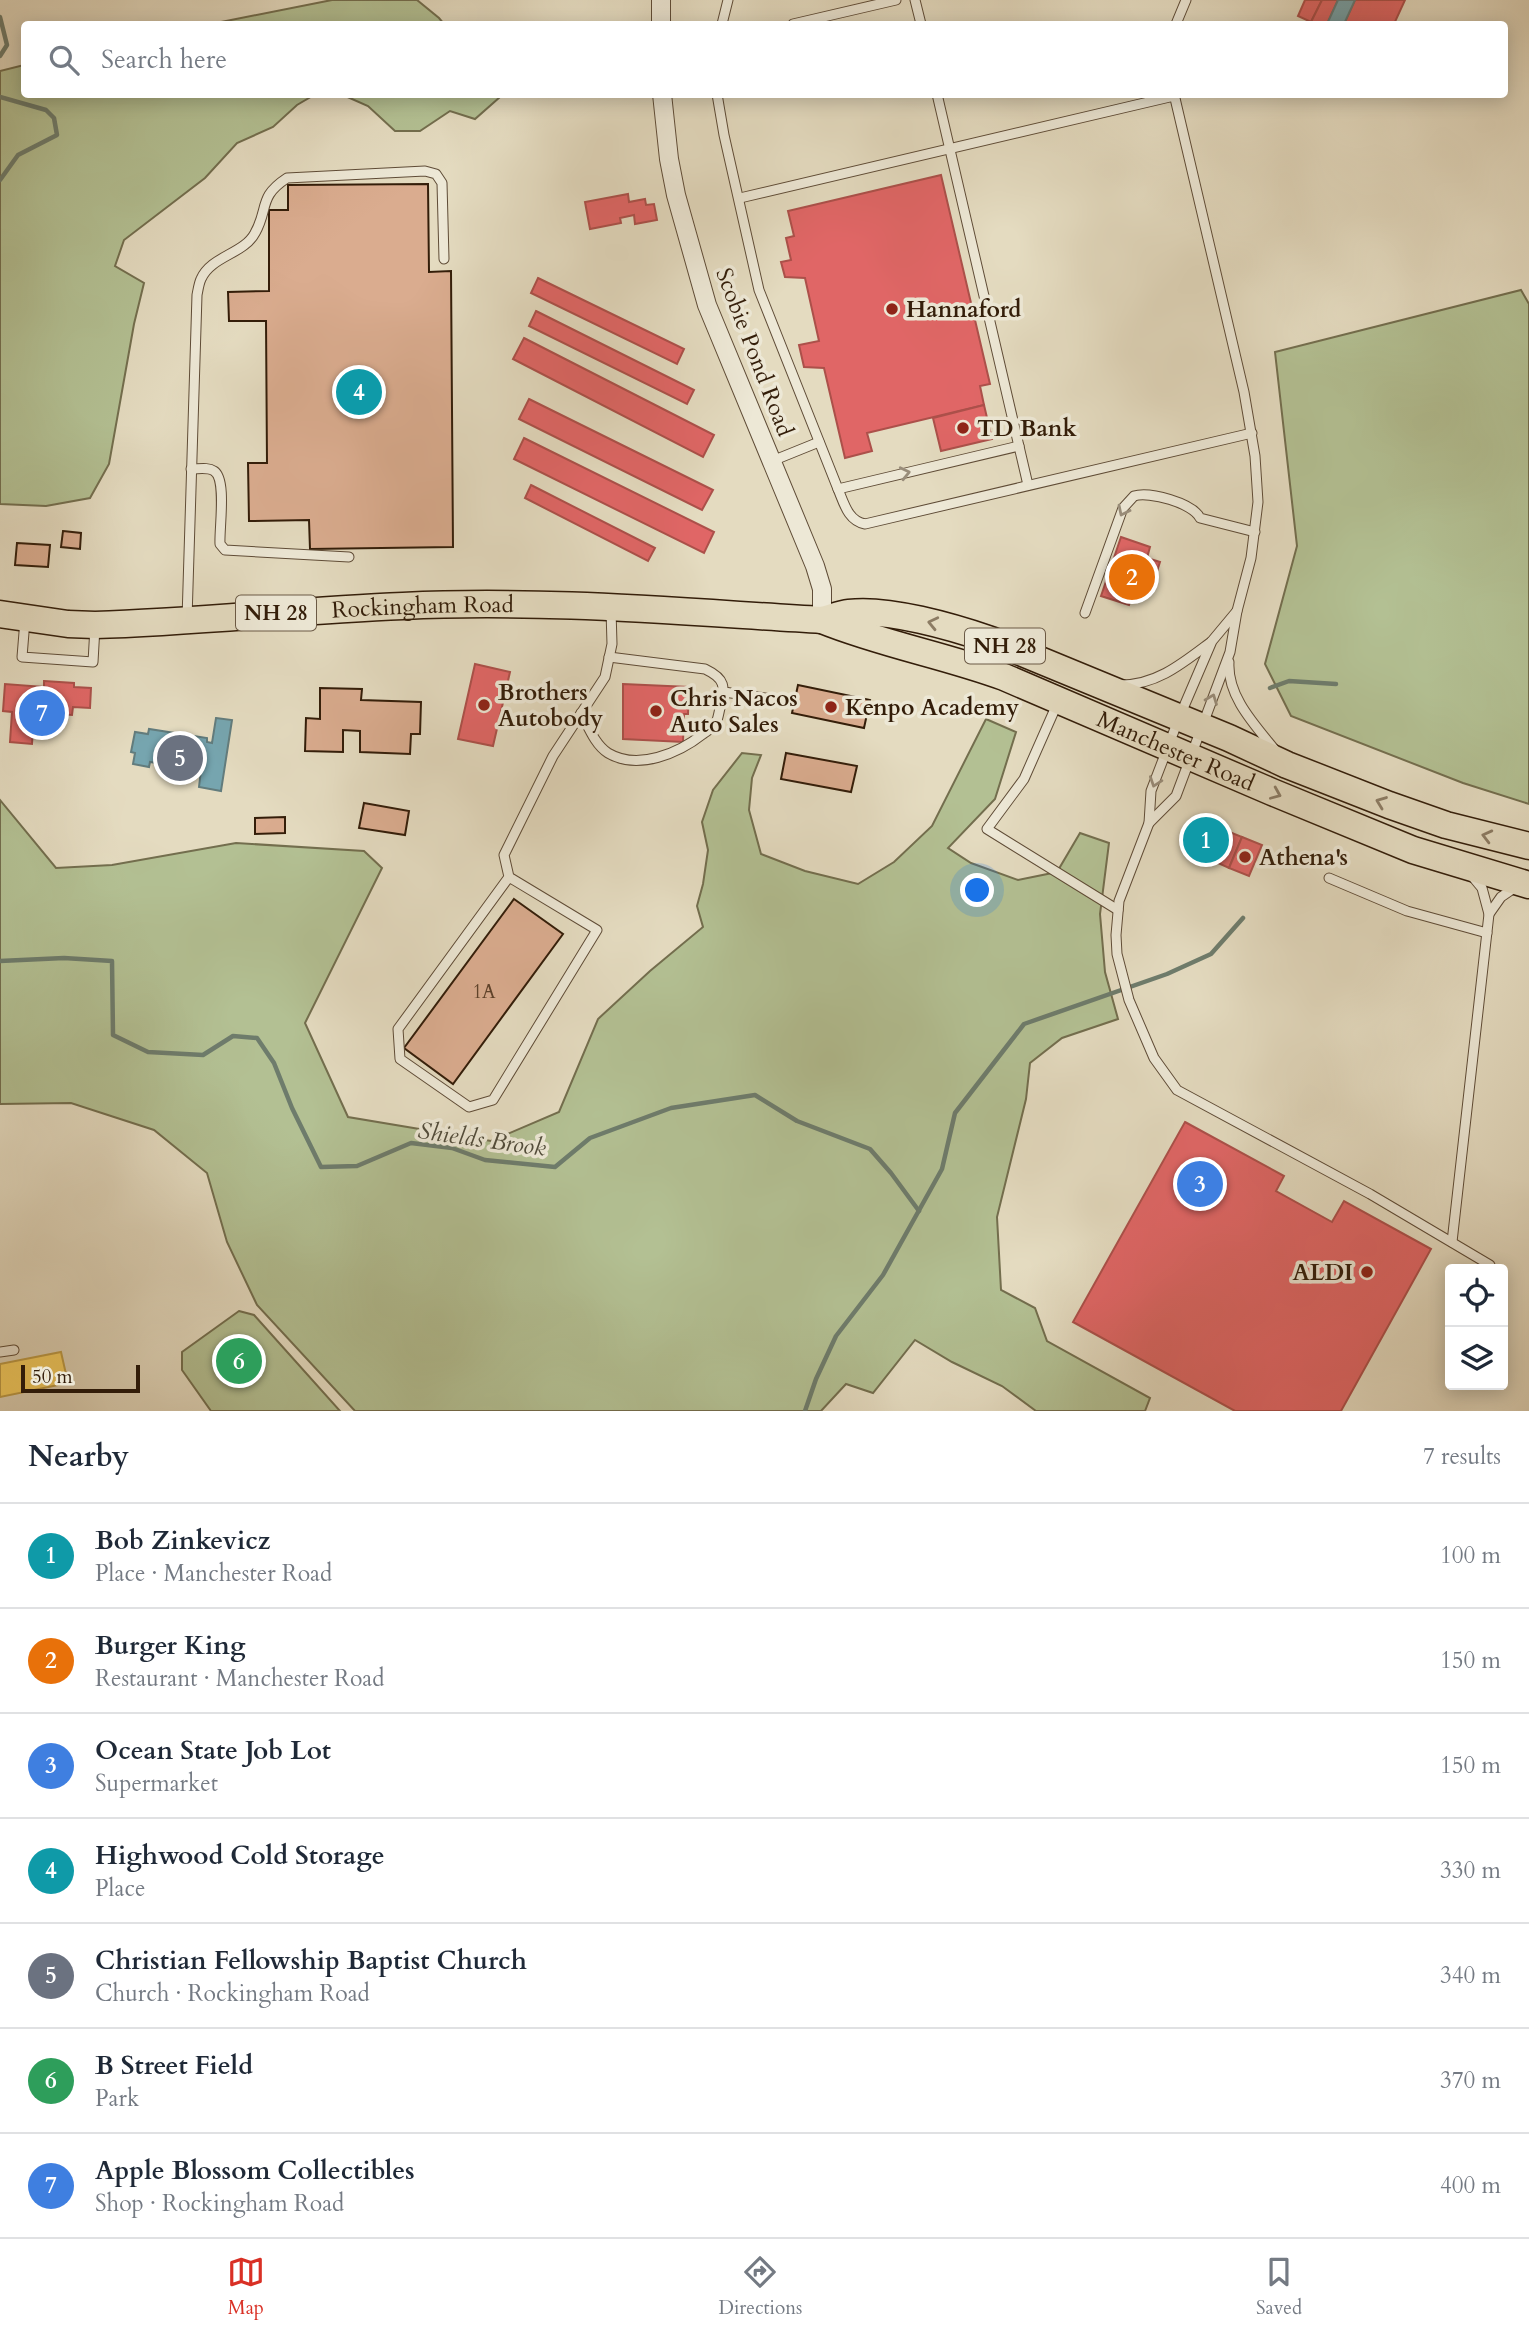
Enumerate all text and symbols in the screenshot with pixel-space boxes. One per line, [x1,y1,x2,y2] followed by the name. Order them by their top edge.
[21,21,1508,98] search box
[45,41,83,79] icon: search
[101,42,227,77] text: Search here
[708,264,801,442] street label: Scobie Pond Road
[906,294,1021,325] place label: Hannaford
[884,301,900,317] marker: Hannaford
[336,366,382,418] pin: 4
[977,413,1078,444] place label: TD Bank
[955,420,971,436] marker: TD Bank
[898,467,910,481] one-way arrow
[1117,504,1131,516] one-way arrow
[1109,551,1155,603] pin: 2
[331,589,515,626] street label: Rockingham Road
[236,596,316,630] road number: NH 28
[927,617,939,631] one-way arrow
[965,628,1045,664] road number: NH 28
[498,677,603,734] place label: Brothers Autobody
[670,683,798,740] place label: Chris Nacos Auto Sales
[19,687,65,739] pin: 7
[845,692,1019,723] place label: Kenpo Academy
[1204,693,1218,705] one-way arrow
[476,697,492,713] marker: Brothers Autobody
[823,699,839,715] marker: Kenpo Academy
[648,703,664,719] marker: Chris Nacos Auto Sales
[1092,704,1260,799] street label: Manchester Road
[157,732,203,784] pin: 5
[1149,775,1163,787] one-way arrow
[1268,786,1281,800] one-way arrow
[1376,796,1388,810] one-way arrow
[1183,814,1229,866] pin: 1
[1481,830,1493,844] one-way arrow
[1259,842,1348,873] place label: Athena's
[1237,849,1253,865] marker: Athena's
[960,873,994,907] your location
[472,979,496,1005] house number: 1A
[416,1114,548,1165] water label: Shields Brook
[1177,1158,1223,1210] pin: 3
[1293,1257,1353,1288] place label: ALDI
[1359,1264,1375,1280] marker: ALDI
[1445,1264,1508,1390] map controls
[1445,1264,1508,1327] button: locate
[1445,1327,1508,1390] button: layers
[216,1335,262,1387] pin: 6
[21,1362,140,1394] scale bar
[32,1364,73,1390] text: 50 m
[28,1436,129,1477] text: Nearby
[1423,1441,1501,1472] text: 7 results
[95,1523,270,1558] text: Bob Zinkevicz
[45,1540,57,1571] text: 1
[1440,1540,1501,1571] text: 100 m
[95,1558,332,1589] text: Place · Manchester Road
[95,1628,246,1663] text: Burger King
[45,1645,57,1676] text: 2
[1440,1645,1501,1676] text: 150 m
[95,1663,385,1694] text: Restaurant · Manchester Road
[95,1733,331,1768] text: Ocean State Job Lot
[45,1750,57,1781] text: 3
[1440,1750,1501,1781] text: 150 m
[95,1768,218,1799] text: Supermarket
[95,1838,385,1873] text: Highwood Cold Storage
[45,1855,57,1886] text: 4
[1440,1855,1501,1886] text: 330 m
[95,1873,145,1904] text: Place
[95,1943,527,1978] text: Christian Fellowship Baptist Church
[45,1960,57,1991] text: 5
[1440,1960,1501,1991] text: 340 m
[95,1978,370,2009] text: Church · Rockingham Road
[95,2048,253,2083] text: B Street Field
[45,2065,57,2096] text: 6
[1440,2065,1501,2096] text: 370 m
[95,2083,139,2114] text: Park
[95,2153,415,2188] text: Apple Blossom Collectibles
[45,2170,57,2201] text: 7
[1440,2170,1501,2201] text: 400 m
[95,2188,344,2219] text: Shop · Rockingham Road
[227,2253,265,2321] tab: Map
[719,2253,802,2321] tab: Directions
[1256,2253,1302,2321] tab: Saved

